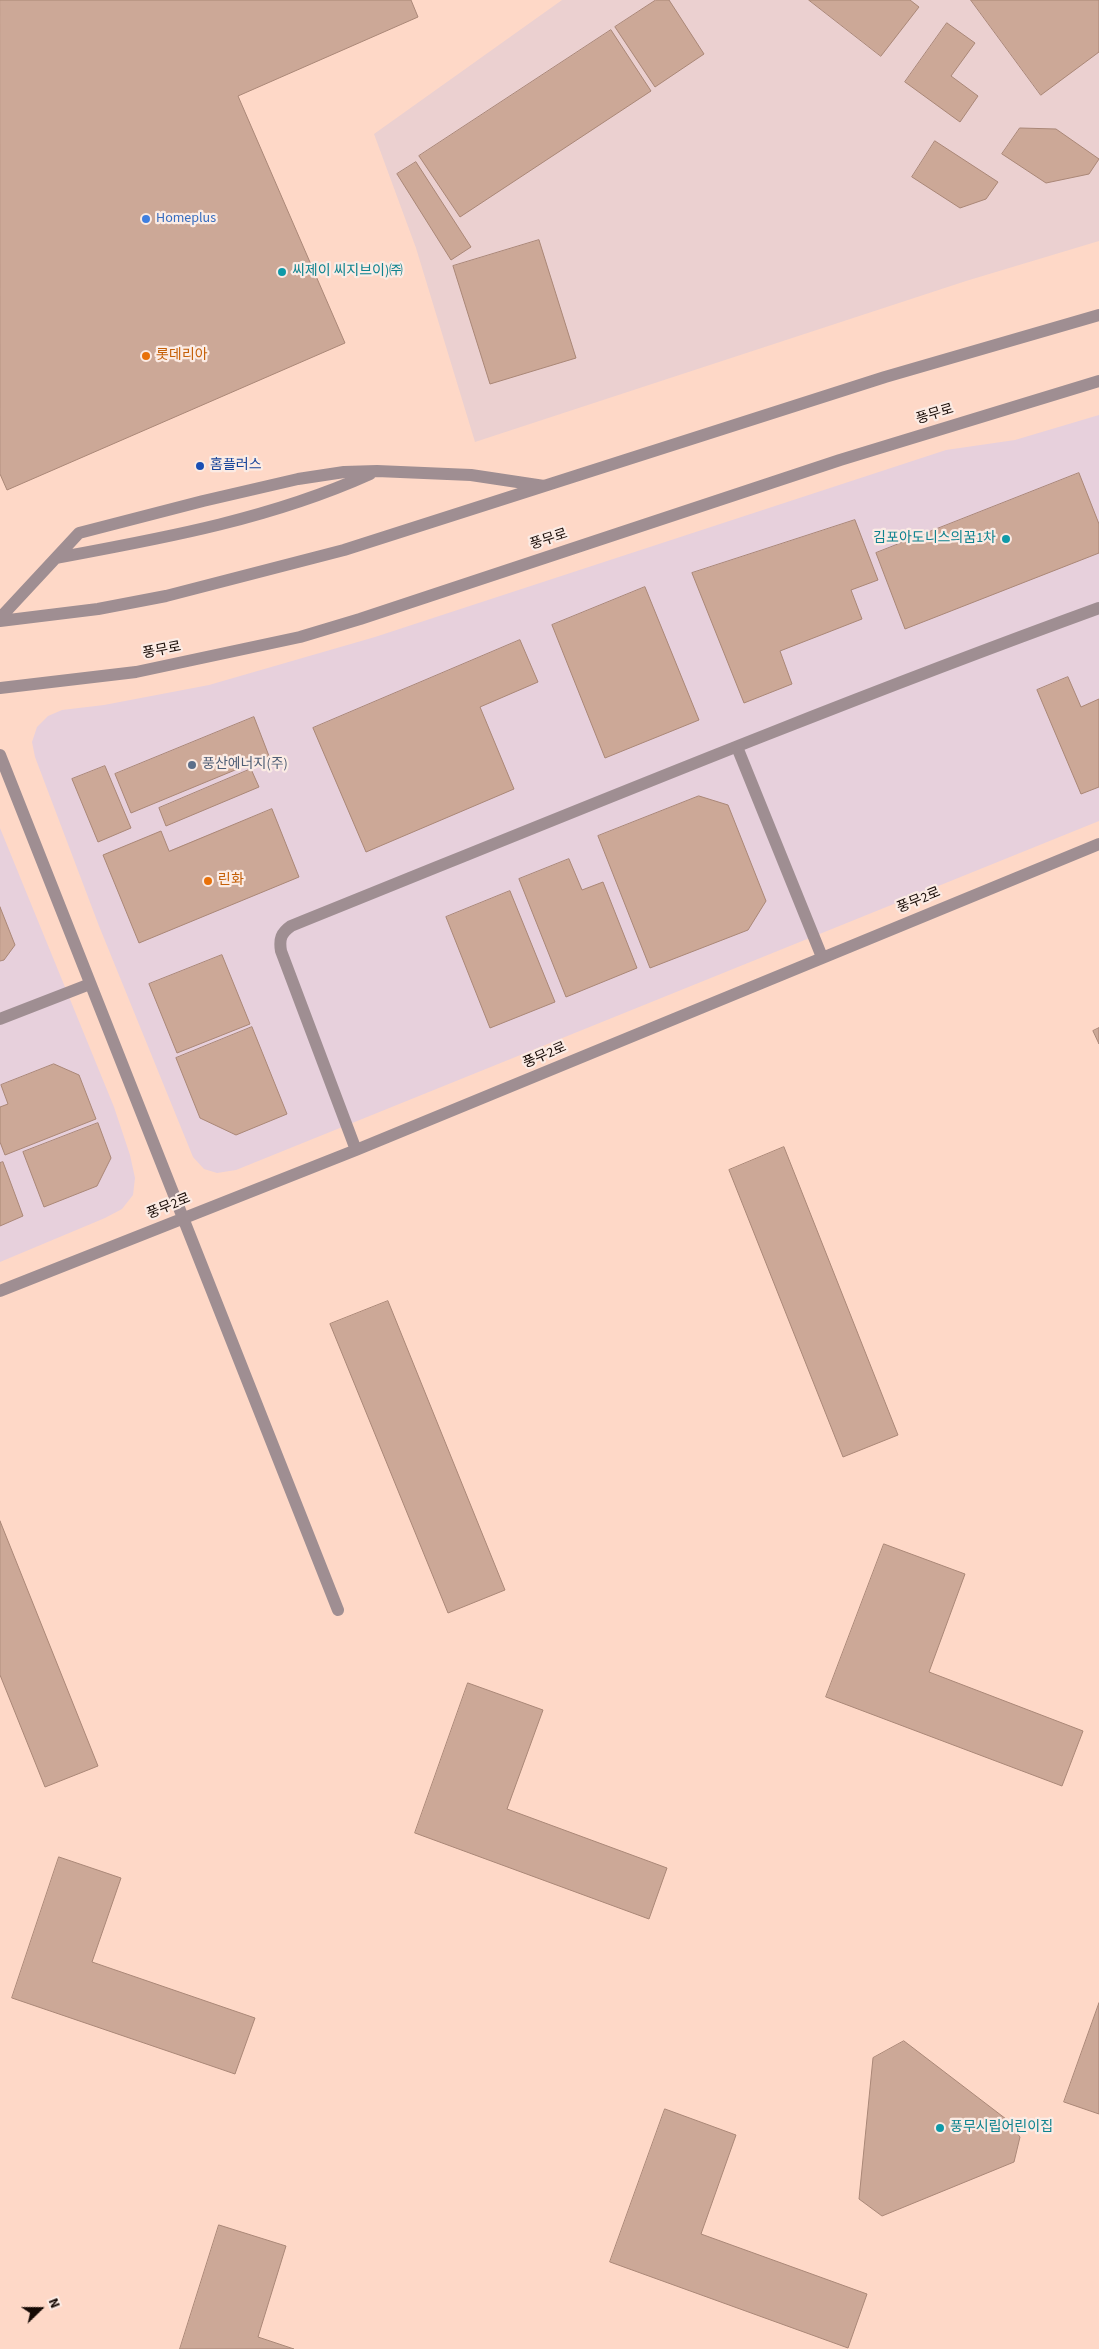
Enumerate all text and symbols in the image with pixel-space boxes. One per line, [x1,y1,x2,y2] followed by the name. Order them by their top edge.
[156,211,216,227] place label: Homeplus
[140,213,152,225] marker: Homeplus
[292,264,403,280] place label: 씨제이 씨지브이)㈜
[276,266,288,278] marker: 씨제이 씨지브이)㈜
[156,348,208,364] place label: 롯데리아
[140,350,152,362] marker: 롯데리아
[914,401,956,429] street label: 풍무로
[210,458,262,474] place label: 홈플러스
[194,460,206,472] marker: 홈플러스
[528,526,570,554] street label: 풍무로
[873,531,996,547] place label: 김포아도니스의꿈1차
[1000,533,1012,545] marker: 김포아도니스의꿈1차
[141,639,183,663] street label: 풍무로
[202,757,288,773] place label: 풍산에너지(주)
[186,759,198,771] marker: 풍산에너지(주)
[218,873,244,889] place label: 린화
[202,875,214,887] marker: 린화
[895,885,943,917] street label: 풍무2로
[521,1039,569,1073] street label: 풍무2로
[145,1191,193,1223] street label: 풍무2로
[950,2120,1053,2136] place label: 풍무시립어린이집
[934,2122,946,2134] marker: 풍무시립어린이집
[15,2284,65,2334] north arrow
[43,2295,65,2311] text: N

